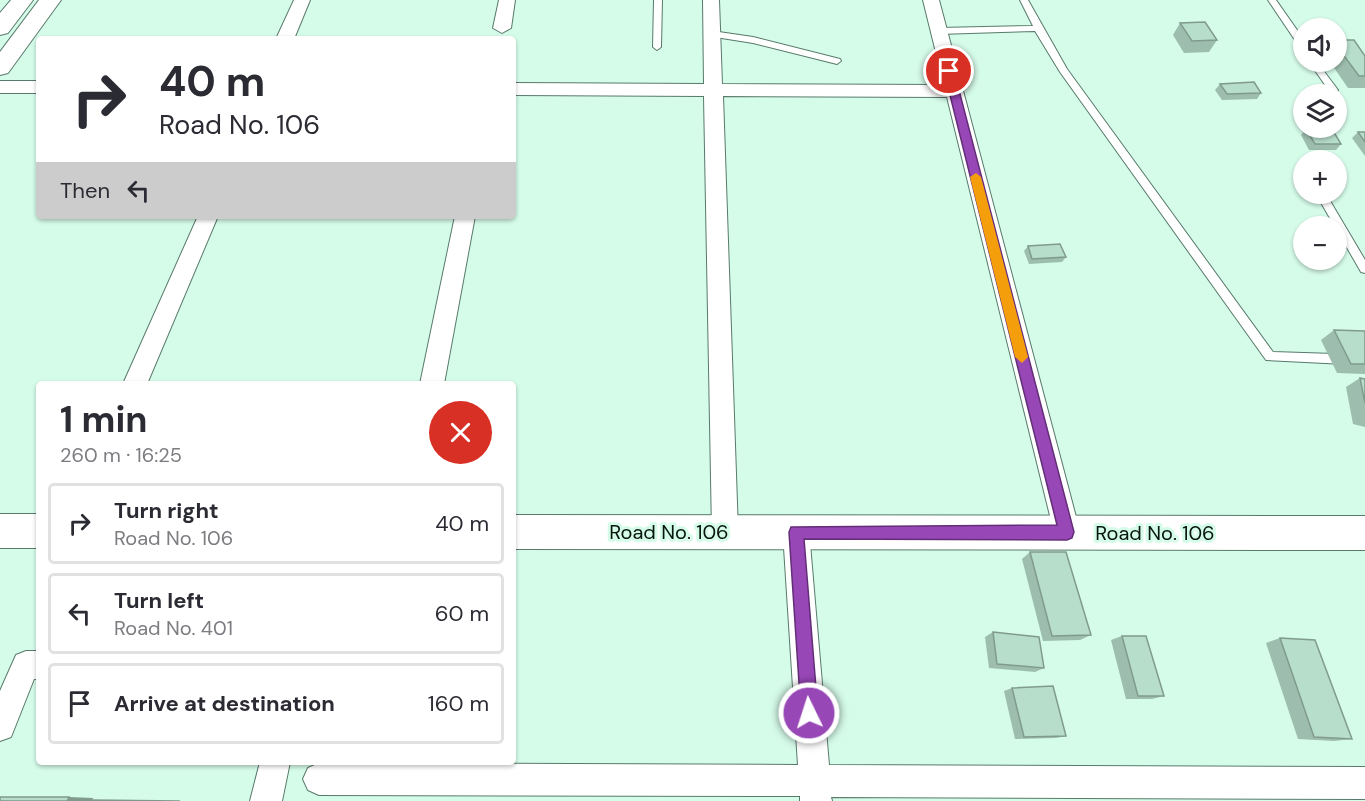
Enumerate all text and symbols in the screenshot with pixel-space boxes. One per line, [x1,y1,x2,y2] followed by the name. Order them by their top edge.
[1293,18,1347,270] map controls
[1293,18,1347,72] button: sound
[923,45,974,96] pin
[159,54,265,109] text: 40 m
[932,54,965,87] icon: arrive
[60,60,138,138] icon: right
[1293,84,1347,138] button: layers
[159,107,320,142] text: Road No. 106
[1293,150,1347,204] button: +
[122,174,155,207] icon: left
[60,176,110,205] text: Then
[1293,216,1347,270] button: −
[60,396,148,443] text: 1 min
[429,401,492,464] button: close
[60,442,182,468] text: 260 m · 16:25
[114,496,219,525] text: Turn right
[63,507,96,540] icon: right
[435,509,489,538] text: 40 m
[609,519,729,545] street label: Road No. 106
[1095,520,1215,546] street label: Road No. 106
[114,525,233,551] text: Road No. 106
[114,586,204,615] text: Turn left
[63,597,96,630] icon: left
[435,599,489,628] text: 60 m
[114,615,233,641] text: Road No. 401
[777,681,841,745] position arrow
[63,687,96,720] icon: arrive
[114,689,335,718] text: Arrive at destination
[428,689,489,718] text: 160 m

